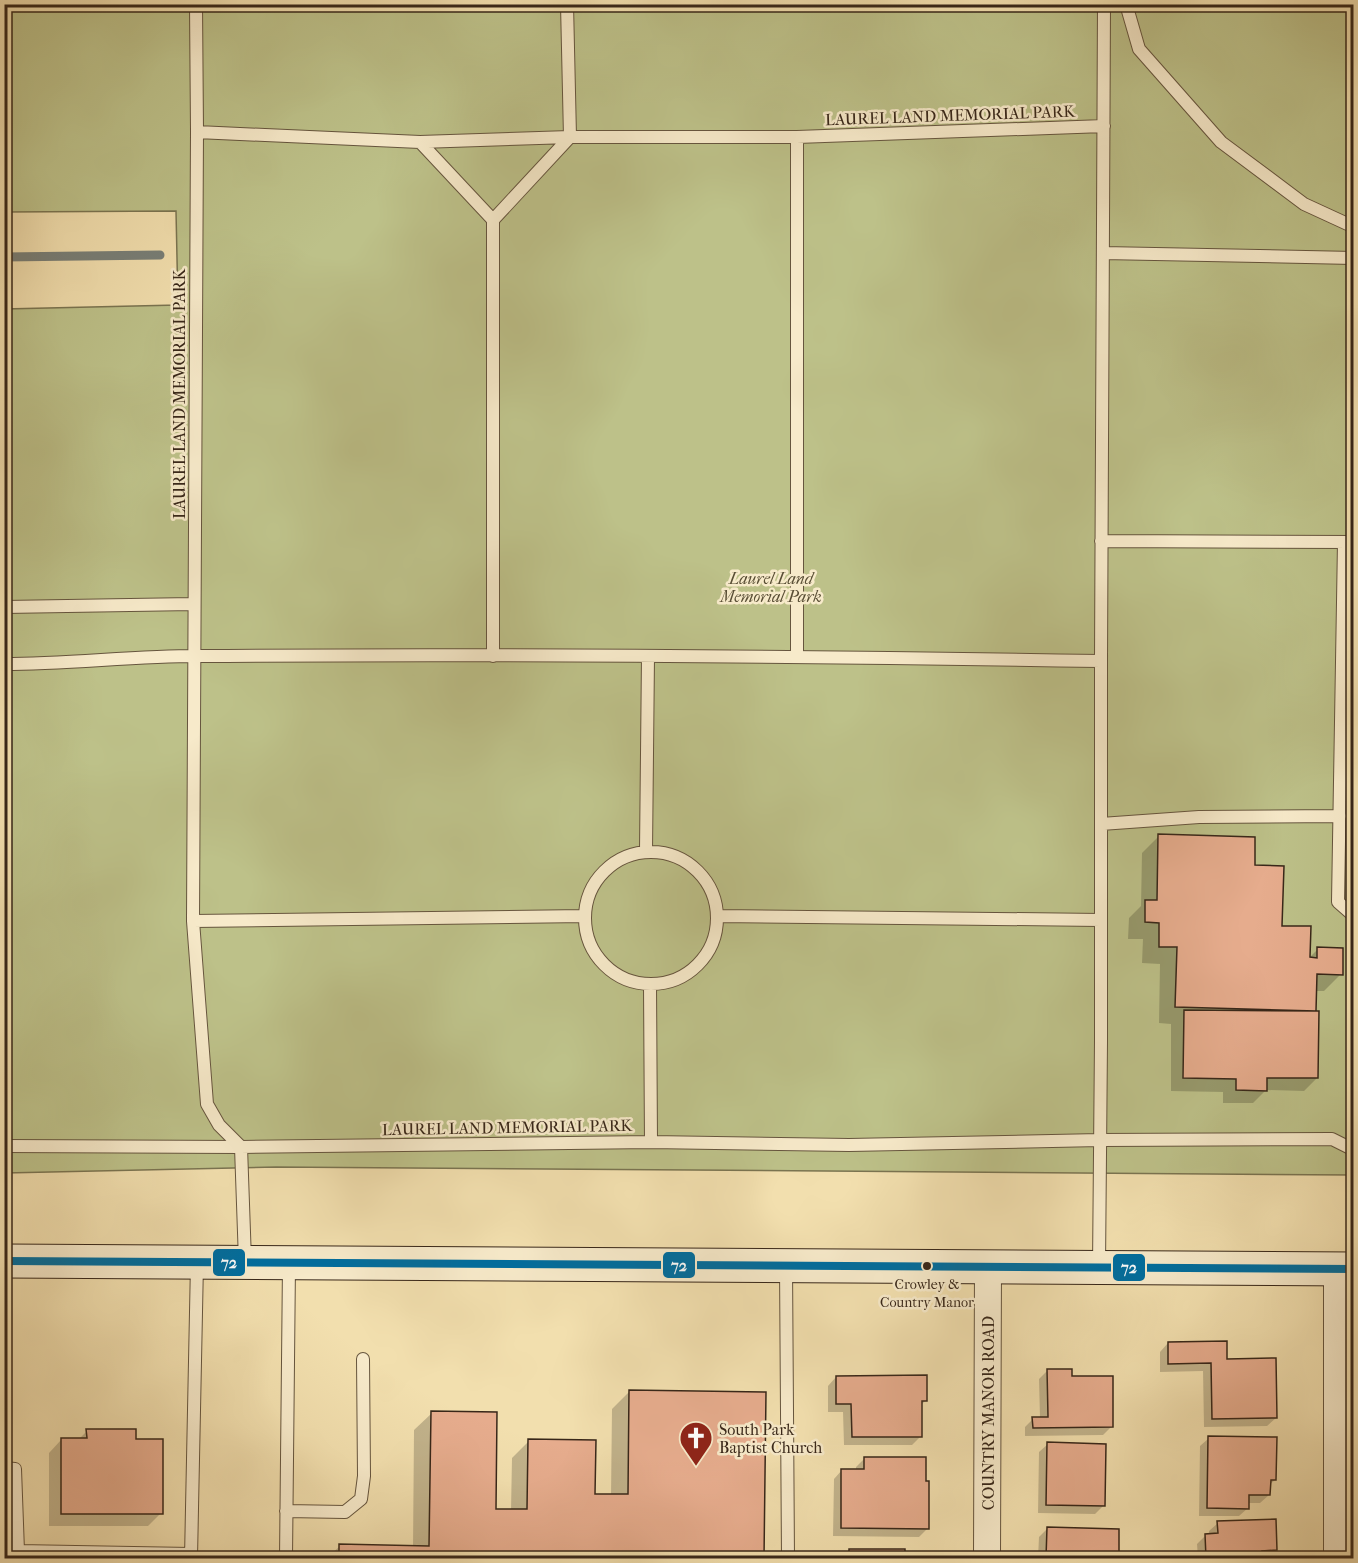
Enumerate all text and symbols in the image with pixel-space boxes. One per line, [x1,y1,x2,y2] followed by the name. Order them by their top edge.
[825,102,1077,129] street label: LAUREL LAND MEMORIAL PARK
[170,268,189,519] street label: LAUREL LAND MEMORIAL PARK
[719,569,822,606] park label: Laurel Land Memorial Park
[382,1116,634,1139] street label: LAUREL LAND MEMORIAL PARK
[212,1248,246,1277] line badge: 72
[662,1251,696,1279] line badge: 72
[220,1253,237,1272] text: 72
[1112,1253,1146,1282] line badge: 72
[670,1256,687,1275] text: 72
[1120,1258,1137,1277] text: 72
[921,1260,933,1272] marker: Crowley & Country Manor
[880,1276,974,1311] place label: Crowley & Country Manor
[979,1316,998,1510] street label: COUNTRY MANOR ROAD
[678,1420,714,1467] church icon: South Park Baptist Church
[719,1420,822,1457] place label: South Park Baptist Church

